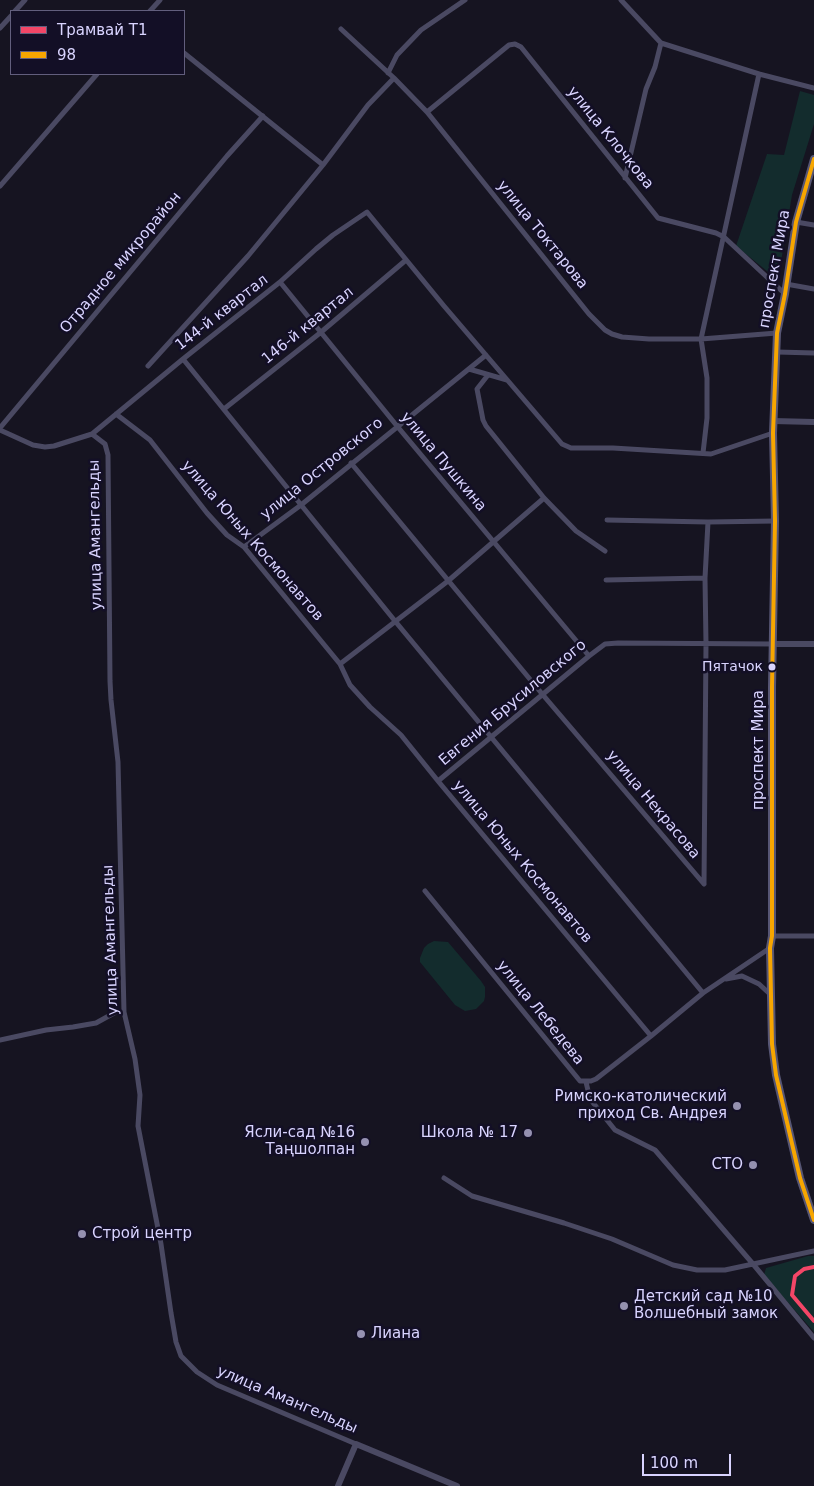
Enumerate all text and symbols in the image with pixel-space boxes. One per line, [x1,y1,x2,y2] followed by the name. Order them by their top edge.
[10,10,185,75] legend
[57,21,147,39] text: Трамвай T1
[57,46,76,64] text: 98
[563,83,657,193] street label: улица Клочкова
[493,177,591,293] street label: улица Токтарова
[57,189,185,337] street label: Отрадное микрорайон
[756,208,794,330] street label: проспект Мира
[172,271,272,355] street label: 144-й квартал
[259,284,357,368] street label: 146-й квартал
[396,409,490,515] street label: улица Пушкина
[257,414,387,524] street label: улица Островского
[177,457,327,625] street label: улица Юных Космонавтов
[86,459,106,611] street label: улица Амангельды
[436,636,590,770] street label: Евгения Брусиловского
[702,659,763,675] place label: Пятачок
[767,662,777,672] marker: Пятачок
[750,690,768,810] street label: проспект Мира
[602,747,704,863] street label: улица Некрасова
[449,777,595,947] street label: улица Юных Космонавтов
[99,864,123,1016] street label: улица Амангельды
[492,957,588,1069] street label: улица Лебедева
[555,1088,727,1123] place label: Римско-католический приход Св. Андрея
[731,1100,743,1112] marker: Римско-католический приход Св. Андрея
[244,1124,355,1159] place label: Ясли-сад №16 Таңшолпан
[421,1124,518,1142] place label: Школа № 17
[522,1127,534,1139] marker: Школа № 17
[359,1136,371,1148] marker: Ясли-сад №16 Таңшолпан
[712,1156,743,1174] place label: СТО
[747,1159,759,1171] marker: СТО
[92,1225,192,1243] place label: Строй центр
[76,1228,88,1240] marker: Строй центр
[634,1288,778,1323] place label: Детский сад №10 Волшебный замок
[618,1300,630,1312] marker: Детский сад №10 Волшебный замок
[371,1325,420,1343] place label: Лиана
[355,1328,367,1340] marker: Лиана
[214,1362,360,1438] street label: улица Амангельды
[644,1444,733,1476] scale bar
[650,1454,698,1472] text: 100 m

